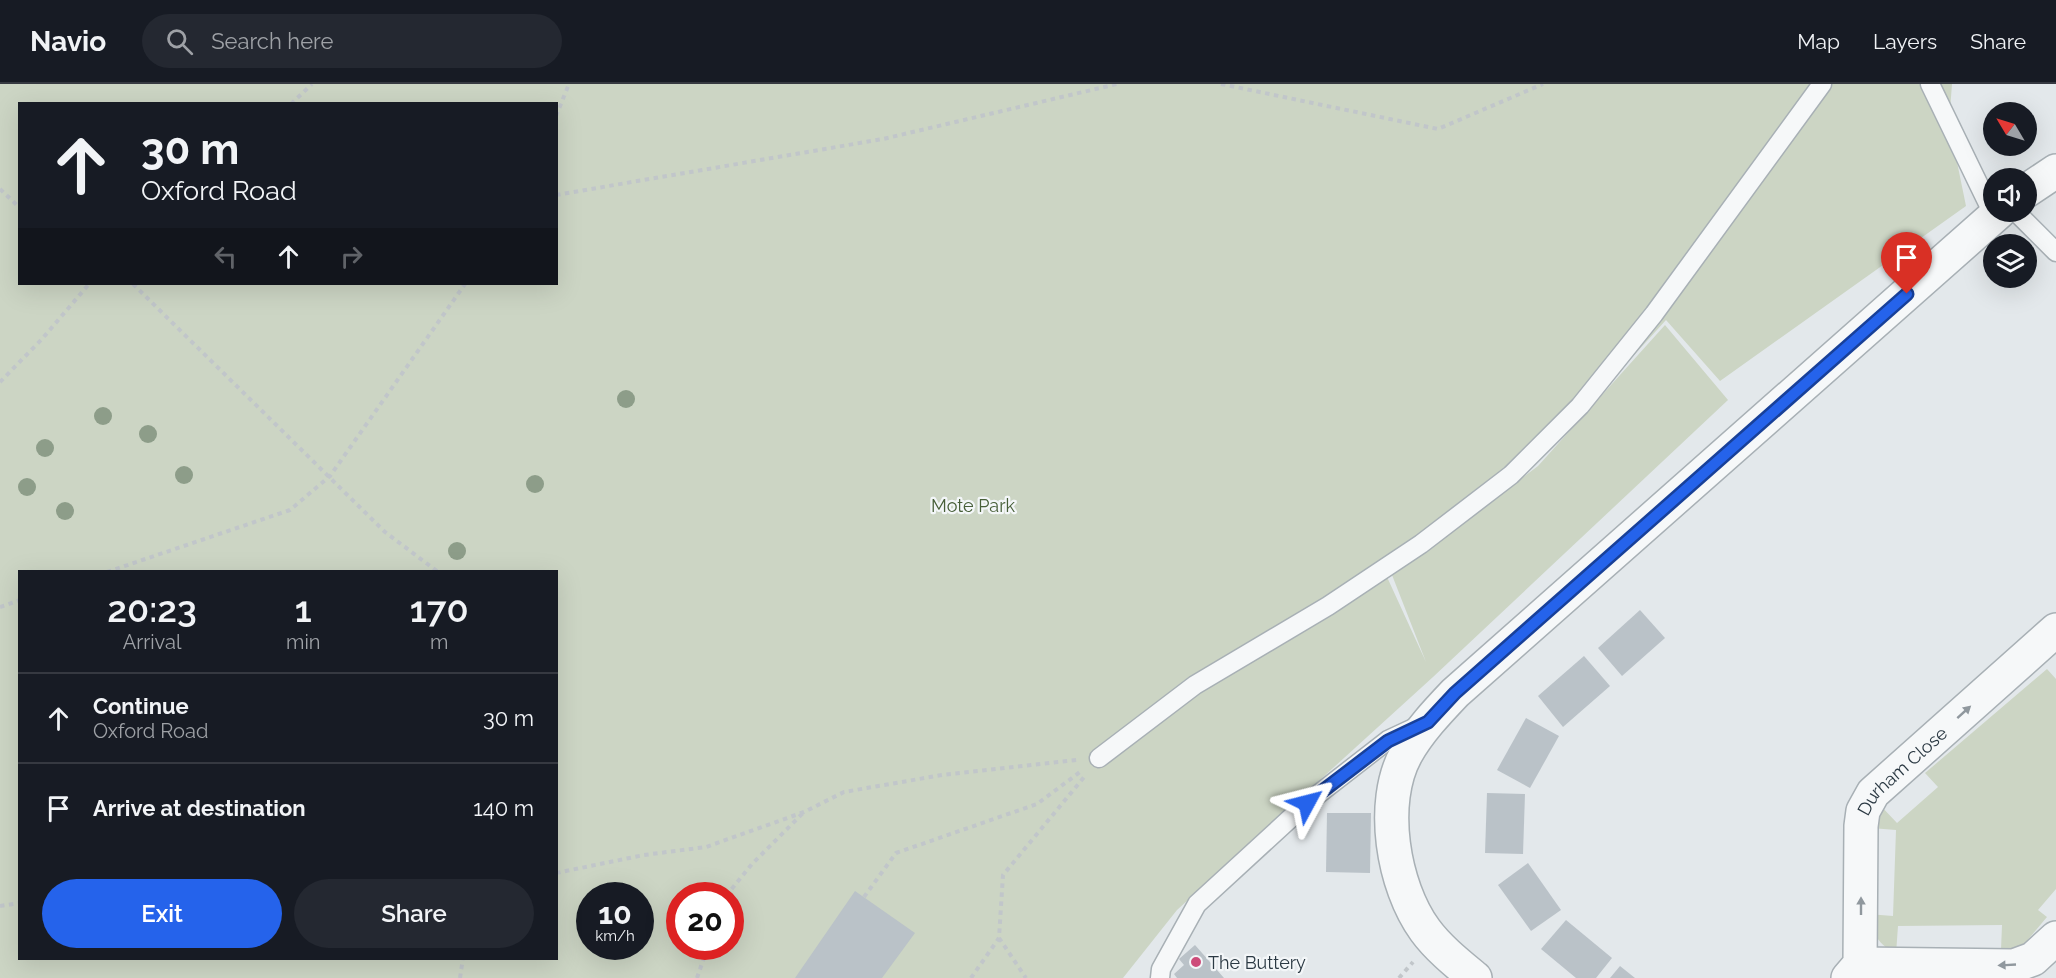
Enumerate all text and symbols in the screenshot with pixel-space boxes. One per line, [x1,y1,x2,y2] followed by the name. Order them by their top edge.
[142,14,562,68] search box
[30,25,106,58] text: Navio
[163,25,196,58] icon: search
[211,28,333,54] text: Search here
[1797,29,1840,54] text: Map
[1873,29,1937,54] text: Layers
[1970,29,2026,54] text: Share
[1983,102,2037,156] north arrow
[1983,102,2037,288] map controls
[141,125,239,174] text: 30 m
[42,126,120,204] icon: ahead
[1983,168,2037,222] button: sound
[141,175,297,206] text: Oxford Road
[1881,232,1932,294] pin
[1983,234,2037,288] button: layers
[209,240,242,273] icon: left
[272,240,305,273] icon: ahead
[335,240,368,273] icon: right
[1890,241,1923,274] icon: arrive
[931,495,1015,516] park label: Mote Park
[107,588,197,630] text: 20:23
[295,588,312,630] text: 1
[410,588,469,630] text: 170
[123,630,181,654] text: Arrival
[286,630,321,654] text: min
[430,630,448,654] text: m
[93,693,189,719] text: Continue
[42,702,75,735] icon: ahead
[483,705,534,731] text: 30 m
[1957,705,1972,719] one-way arrow
[93,719,208,743] text: Oxford Road
[1852,722,1951,819] street label: Durham Close
[1275,771,1339,835] position arrow
[42,792,75,825] icon: arrive
[93,795,306,821] text: Arrive at destination
[473,795,534,821] text: 140 m
[42,879,282,948] button: Exit
[294,879,534,948] button: Share
[666,882,744,960] speed limit sign: 20
[598,896,632,931] text: 10
[1856,896,1866,915] one-way arrow
[595,927,635,945] text: km/h
[1208,952,1306,973] place label: The Buttery
[1189,955,1203,969] marker: The Buttery
[1997,961,2016,970] one-way arrow

